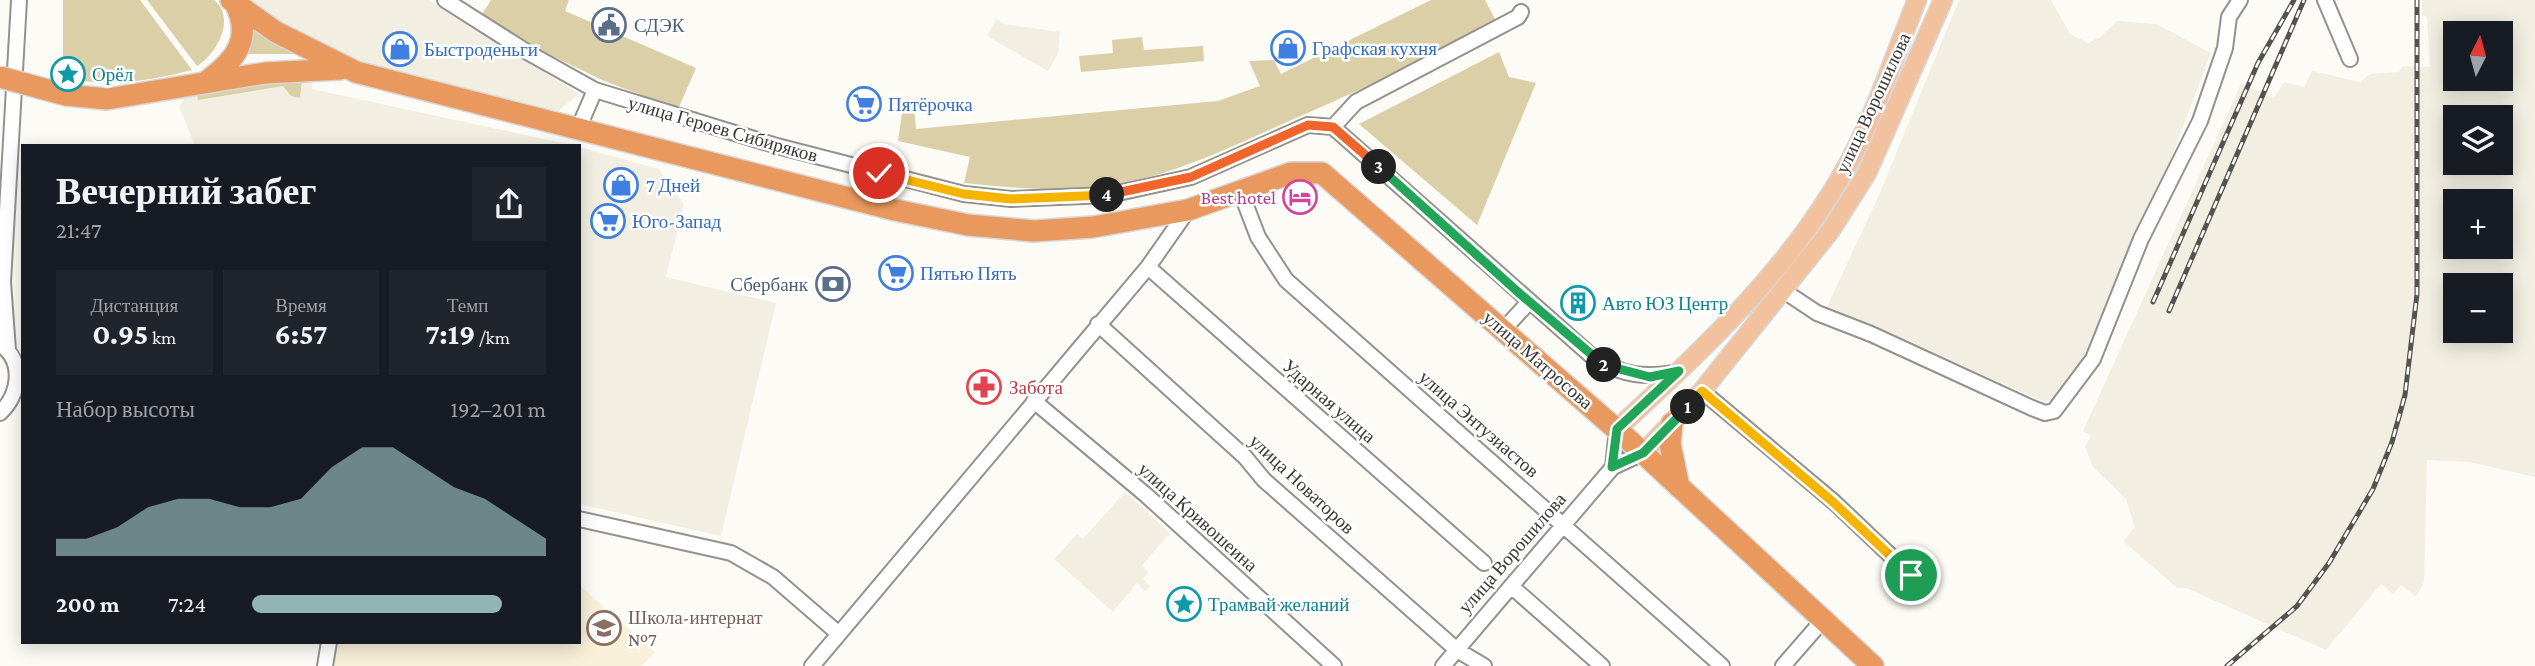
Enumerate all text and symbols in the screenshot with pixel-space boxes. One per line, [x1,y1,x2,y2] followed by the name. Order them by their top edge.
[590,6,628,44] public building icon: СДЭК
[634,15,685,36] place label: СДЭК
[2443,21,2513,91] north arrow
[2443,21,2513,343] map controls
[1269,29,1307,67] shop icon: Графская кухня
[1831,29,1915,177] street label: улица Ворошилова
[381,30,419,68] shop icon: Быстроденьги
[1312,38,1437,59] place label: Графская кухня
[424,39,538,60] place label: Быстроденьги
[49,55,87,93] place icon: Орёл
[92,64,134,85] place label: Орёл
[845,85,883,123] supermarket icon: Пятёрочка
[626,92,820,166] street label: улица Героев Сибиряков
[888,94,973,115] place label: Пятёрочка
[2443,105,2513,175] button: layers
[849,143,909,203] pin
[1362,150,1396,184] pin: 3
[860,154,898,192] icon: check
[1374,156,1383,177] text: 3
[602,166,640,204] shop icon: 7 Дней
[472,167,546,241] button: share
[56,170,317,212] text: Вечерний забег
[646,175,700,196] place label: 7 Дней
[1090,178,1124,212] pin: 4
[1281,178,1319,216] hotel icon: Best hotel
[1101,184,1112,205] text: 4
[1201,187,1276,208] place label: Best hotel
[2443,189,2513,259] button: +
[589,202,627,240] supermarket icon: Юго-Запад
[632,211,722,232] place label: Юго-Запад
[56,217,102,243] text: 21:47
[877,254,915,292] supermarket icon: Пятью Пять
[920,263,1017,284] place label: Пятью Пять
[814,265,852,303] bank icon: Сбербанк
[2443,273,2513,343] button: −
[730,274,809,295] place label: Сбербанк
[1559,284,1597,322] building icon: Авто ЮЗ Центр
[1602,293,1728,314] place label: Авто ЮЗ Центр
[90,295,178,316] text: Дистанция
[275,295,327,316] text: Время
[447,295,488,316] text: Темп
[1479,307,1598,414] street label: улица Матросова
[92,317,148,350] text: 0.95
[274,317,328,350] text: 6:57
[425,317,475,350] text: 7:19
[148,327,176,348] text: km
[475,327,510,348] text: /km
[1586,348,1622,382] pin: 2
[1599,354,1608,375] text: 2
[1278,355,1380,447] street label: Ударная улица
[1415,366,1543,482] street label: улица Энтузиастов
[965,368,1003,406] pharmacy icon: Забота
[1009,377,1063,398] place label: Забота
[1670,390,1706,424] pin: 1
[56,396,195,422] text: Набор высоты
[450,396,546,422] text: 192–201 m
[1684,396,1691,417] text: 1
[1245,430,1359,538] street label: улица Новаторов
[1134,458,1262,576] street label: улица Кривошеина
[1454,488,1570,617] street label: улица Ворошилова
[1881,545,1941,605] pin
[1892,556,1930,594] icon: arrive
[1165,585,1203,623] place icon: Трамвай желаний
[56,591,120,617] text: 200 m
[168,591,206,617] text: 7:24
[1208,594,1349,615] place label: Трамвай желаний
[628,607,763,650] place label: Школа-интернат №7
[585,609,623,647] school or university icon: Школа-интернат №7

